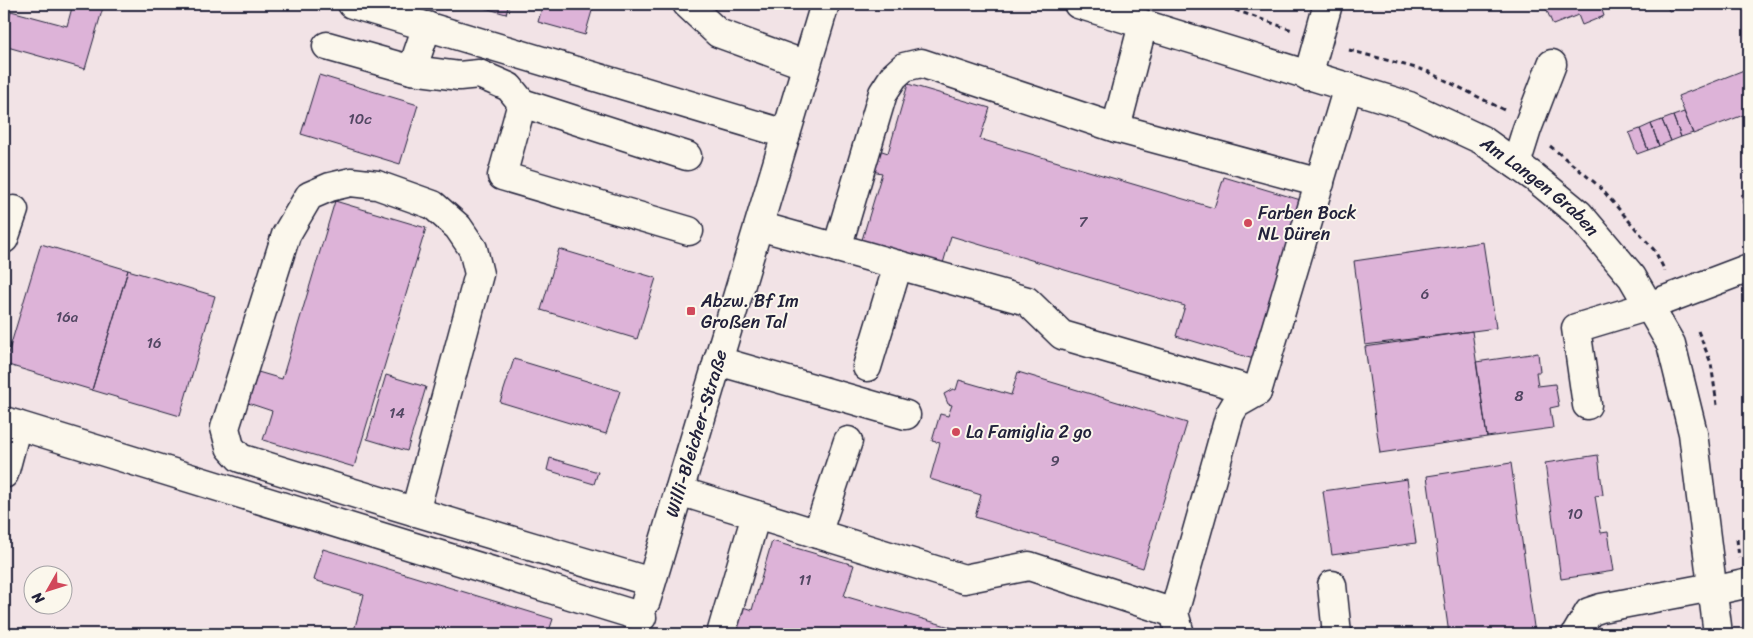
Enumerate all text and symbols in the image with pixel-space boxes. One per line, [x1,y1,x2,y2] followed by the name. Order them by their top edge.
[348,106,372,132] house number: 10c
[1473,127,1608,244] street label: Am Langen Graben
[1258,197,1357,250] place label: Farben Bock NL Düren
[1079,209,1089,235] house number: 7
[1242,217,1254,229] marker: Farben Bock NL Düren
[1421,281,1429,307] house number: 6
[700,285,799,338] place label: Abzw. Bf Im Großen Tal
[56,304,79,330] house number: 16a
[685,305,697,317] marker: Abzw. Bf Im Großen Tal
[147,330,161,356] house number: 16
[656,346,737,521] street label: Willi-Bleicher-Straße
[1514,383,1524,409] house number: 8
[389,400,405,426] house number: 14
[966,416,1092,448] place label: La Famiglia 2 go
[950,426,962,438] marker: La Famiglia 2 go
[1050,448,1060,474] house number: 9
[1567,501,1583,527] house number: 10
[22,566,72,616] north arrow
[799,567,811,593] house number: 11
[25,586,52,610] text: N

